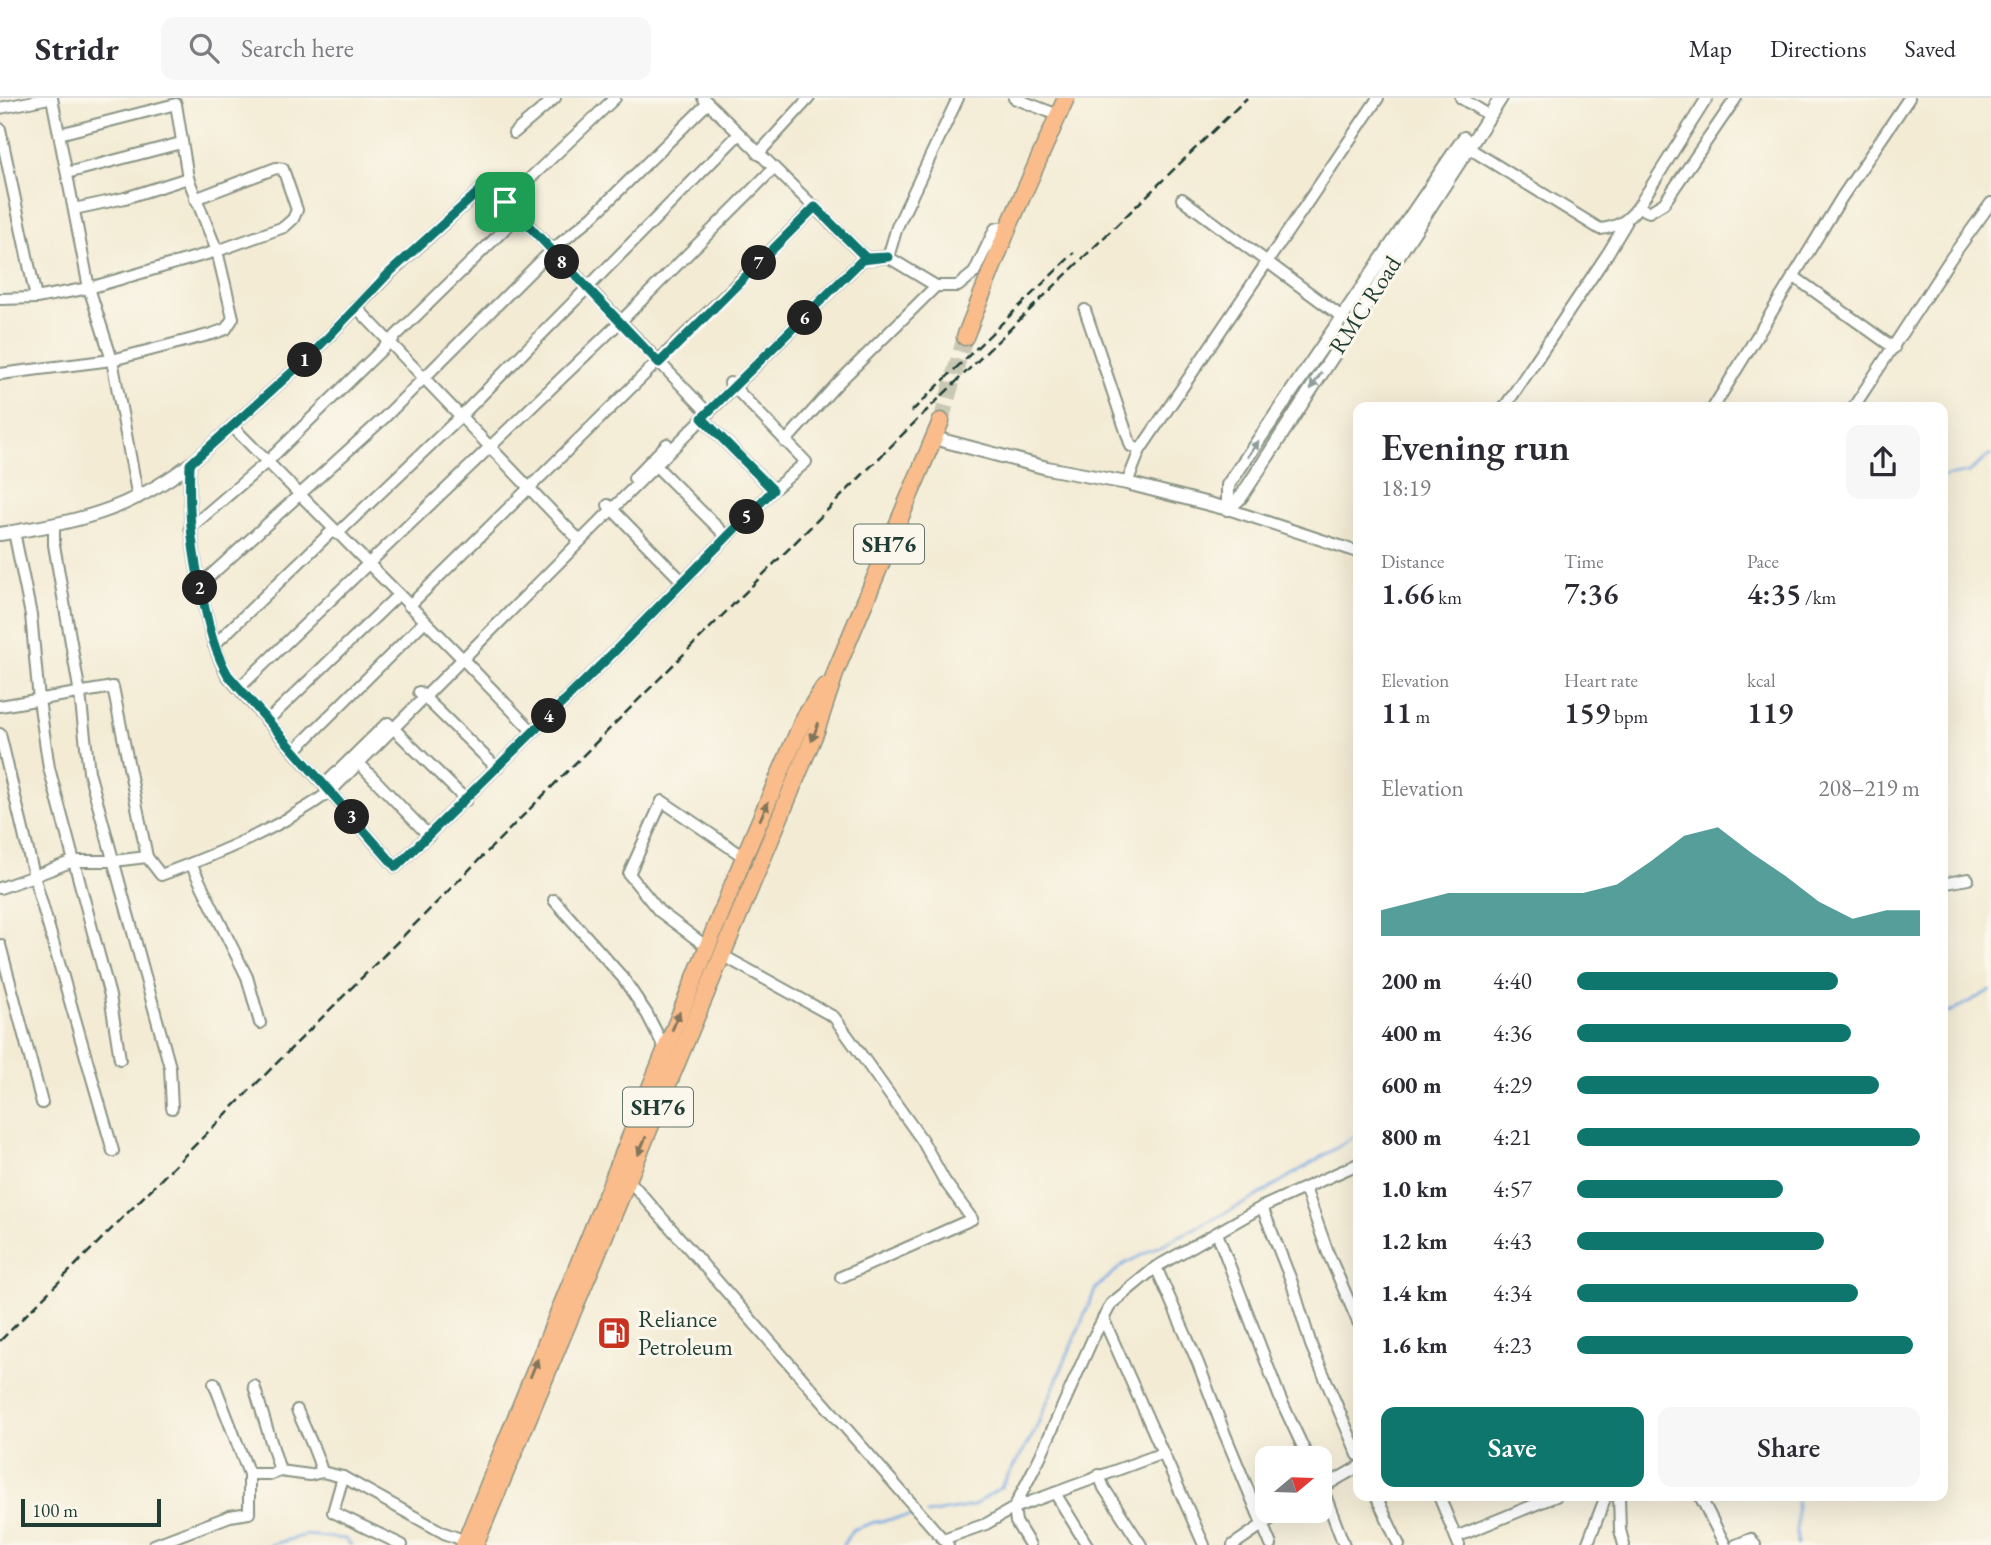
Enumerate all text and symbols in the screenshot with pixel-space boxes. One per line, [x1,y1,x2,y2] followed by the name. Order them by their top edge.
[161,17,651,80] search box
[35,27,119,70] text: Stridr
[185,29,223,67] icon: search
[241,31,354,65] text: Search here
[1689,33,1732,64] text: Map
[1770,33,1867,64] text: Directions
[1905,33,1956,64] text: Saved
[475,172,535,232] pin
[486,183,524,221] icon: arrive
[544,244,580,280] pin: 8
[742,246,776,280] pin: 7
[556,249,567,274] text: 8
[1321,249,1408,360] street label: RMC Road
[753,250,764,275] text: 7
[788,300,822,336] pin: 6
[799,305,810,330] text: 6
[288,342,322,378] pin: 1
[299,347,310,372] text: 1
[1309,372,1323,390] one-way arrow
[1381,422,1570,471] text: Evening run
[1846,425,1920,499] button: share
[1246,439,1259,459] one-way arrow
[1381,473,1431,503] text: 18:19
[730,500,764,534] pin: 5
[741,504,752,529] text: 5
[854,524,924,564] road number: SH76
[1381,549,1444,574] text: Distance
[1564,549,1604,574] text: Time
[1747,549,1779,574] text: Pace
[182,570,218,606] pin: 2
[1381,574,1434,613] text: 1.66
[1564,574,1618,613] text: 7:36
[1747,574,1801,613] text: 4:35
[194,575,205,600] text: 2
[1434,585,1462,610] text: km
[1801,585,1836,610] text: /km
[1381,668,1449,693] text: Elevation
[1564,668,1638,693] text: Heart rate
[1747,668,1776,693] text: kcal
[1381,693,1412,732] text: 11
[1564,693,1610,732] text: 159
[1747,693,1793,732] text: 119
[532,698,566,734] pin: 4
[543,703,554,728] text: 4
[1412,704,1430,729] text: m
[1610,704,1648,729] text: bpm
[809,722,820,743] one-way arrow
[1381,773,1464,803] text: Elevation
[1819,773,1920,803] text: 208–219 m
[334,800,370,834] pin: 3
[758,801,770,821] one-way arrow
[346,804,357,829] text: 3
[1381,966,1442,996] text: 200 m
[1493,966,1532,996] text: 4:40
[671,1011,682,1032] one-way arrow
[1381,1018,1442,1048] text: 400 m
[1493,1018,1532,1048] text: 4:36
[1381,1070,1442,1100] text: 600 m
[1493,1070,1532,1100] text: 4:29
[623,1088,693,1126] road number: SH76
[1381,1122,1442,1152] text: 800 m
[1493,1122,1532,1152] text: 4:21
[637,1135,648,1156] one-way arrow
[1381,1174,1448,1204] text: 1.0 km
[1493,1174,1532,1204] text: 4:57
[1381,1226,1448,1256] text: 1.2 km
[1493,1226,1532,1256] text: 4:43
[1381,1278,1448,1308] text: 1.4 km
[1493,1278,1532,1308] text: 4:34
[638,1303,733,1362] place label: Reliance Petroleum
[595,1314,633,1352] fuel station icon: Reliance Petroleum
[1381,1330,1448,1360] text: 1.6 km
[1493,1330,1532,1360] text: 4:23
[529,1357,540,1378] one-way arrow
[1381,1407,1644,1487] button: Save
[1658,1407,1920,1487] button: Share
[1255,1446,1332,1522] north arrow
[1255,1446,1332,1523] map controls
[21,1496,161,1528] scale bar
[32,1498,78,1523] text: 100 m

